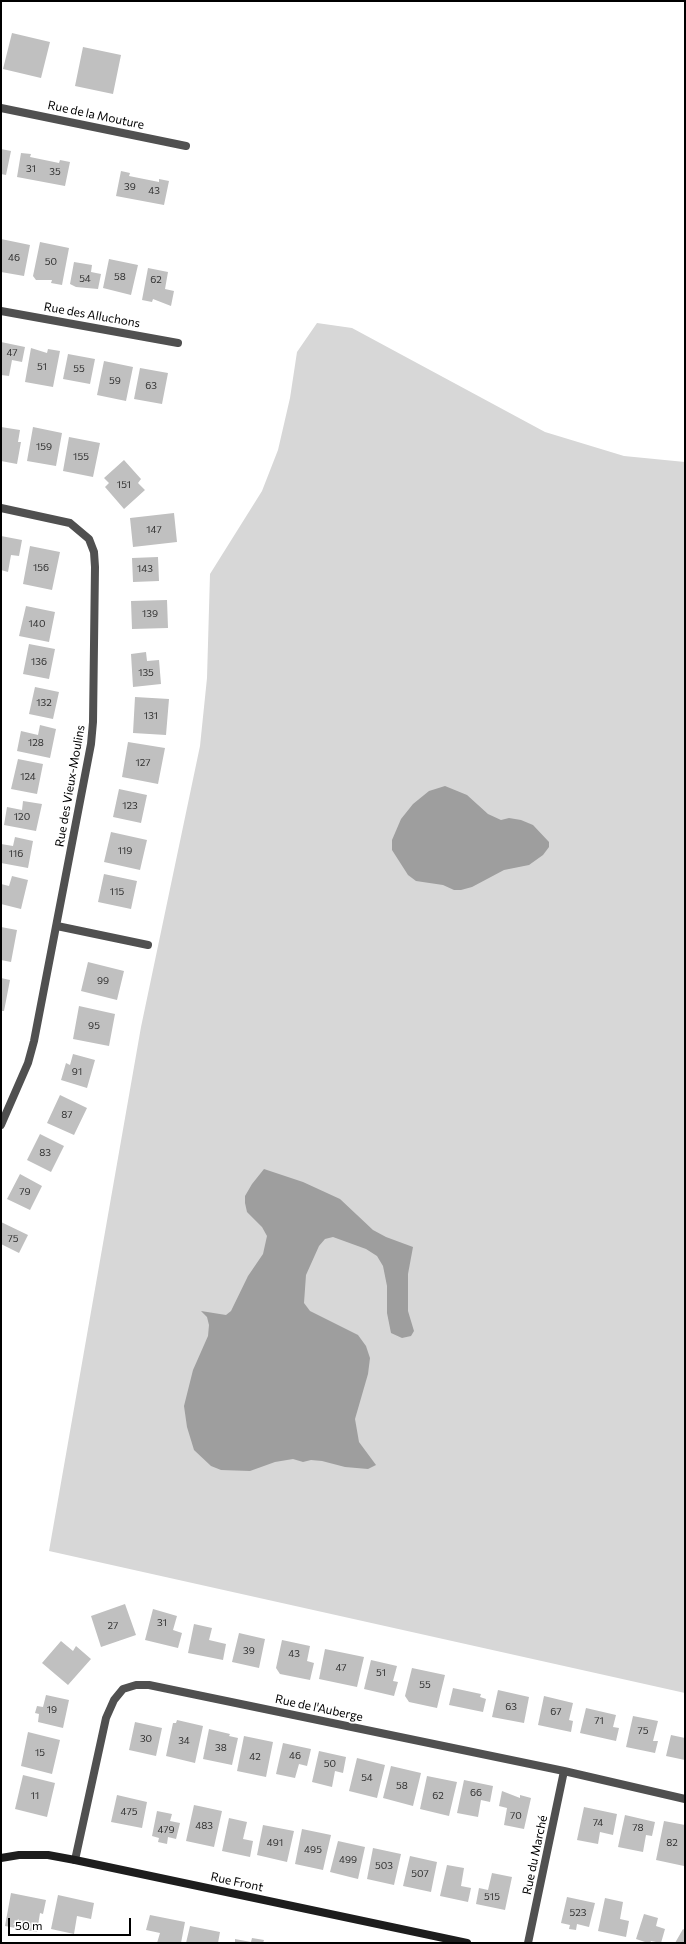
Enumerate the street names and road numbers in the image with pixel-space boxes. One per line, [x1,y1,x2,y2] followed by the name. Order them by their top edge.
[46,98,146,132] street label: Rue de la Mouture
[43,299,141,331] street label: Rue des Alluchons
[52,724,88,848] street label: Rue des Vieux-Moulins
[274,1692,364,1724] street label: Rue de l'Auberge
[520,1814,550,1896] street label: Rue du Marché
[209,1869,265,1895] street label: Rue Front

